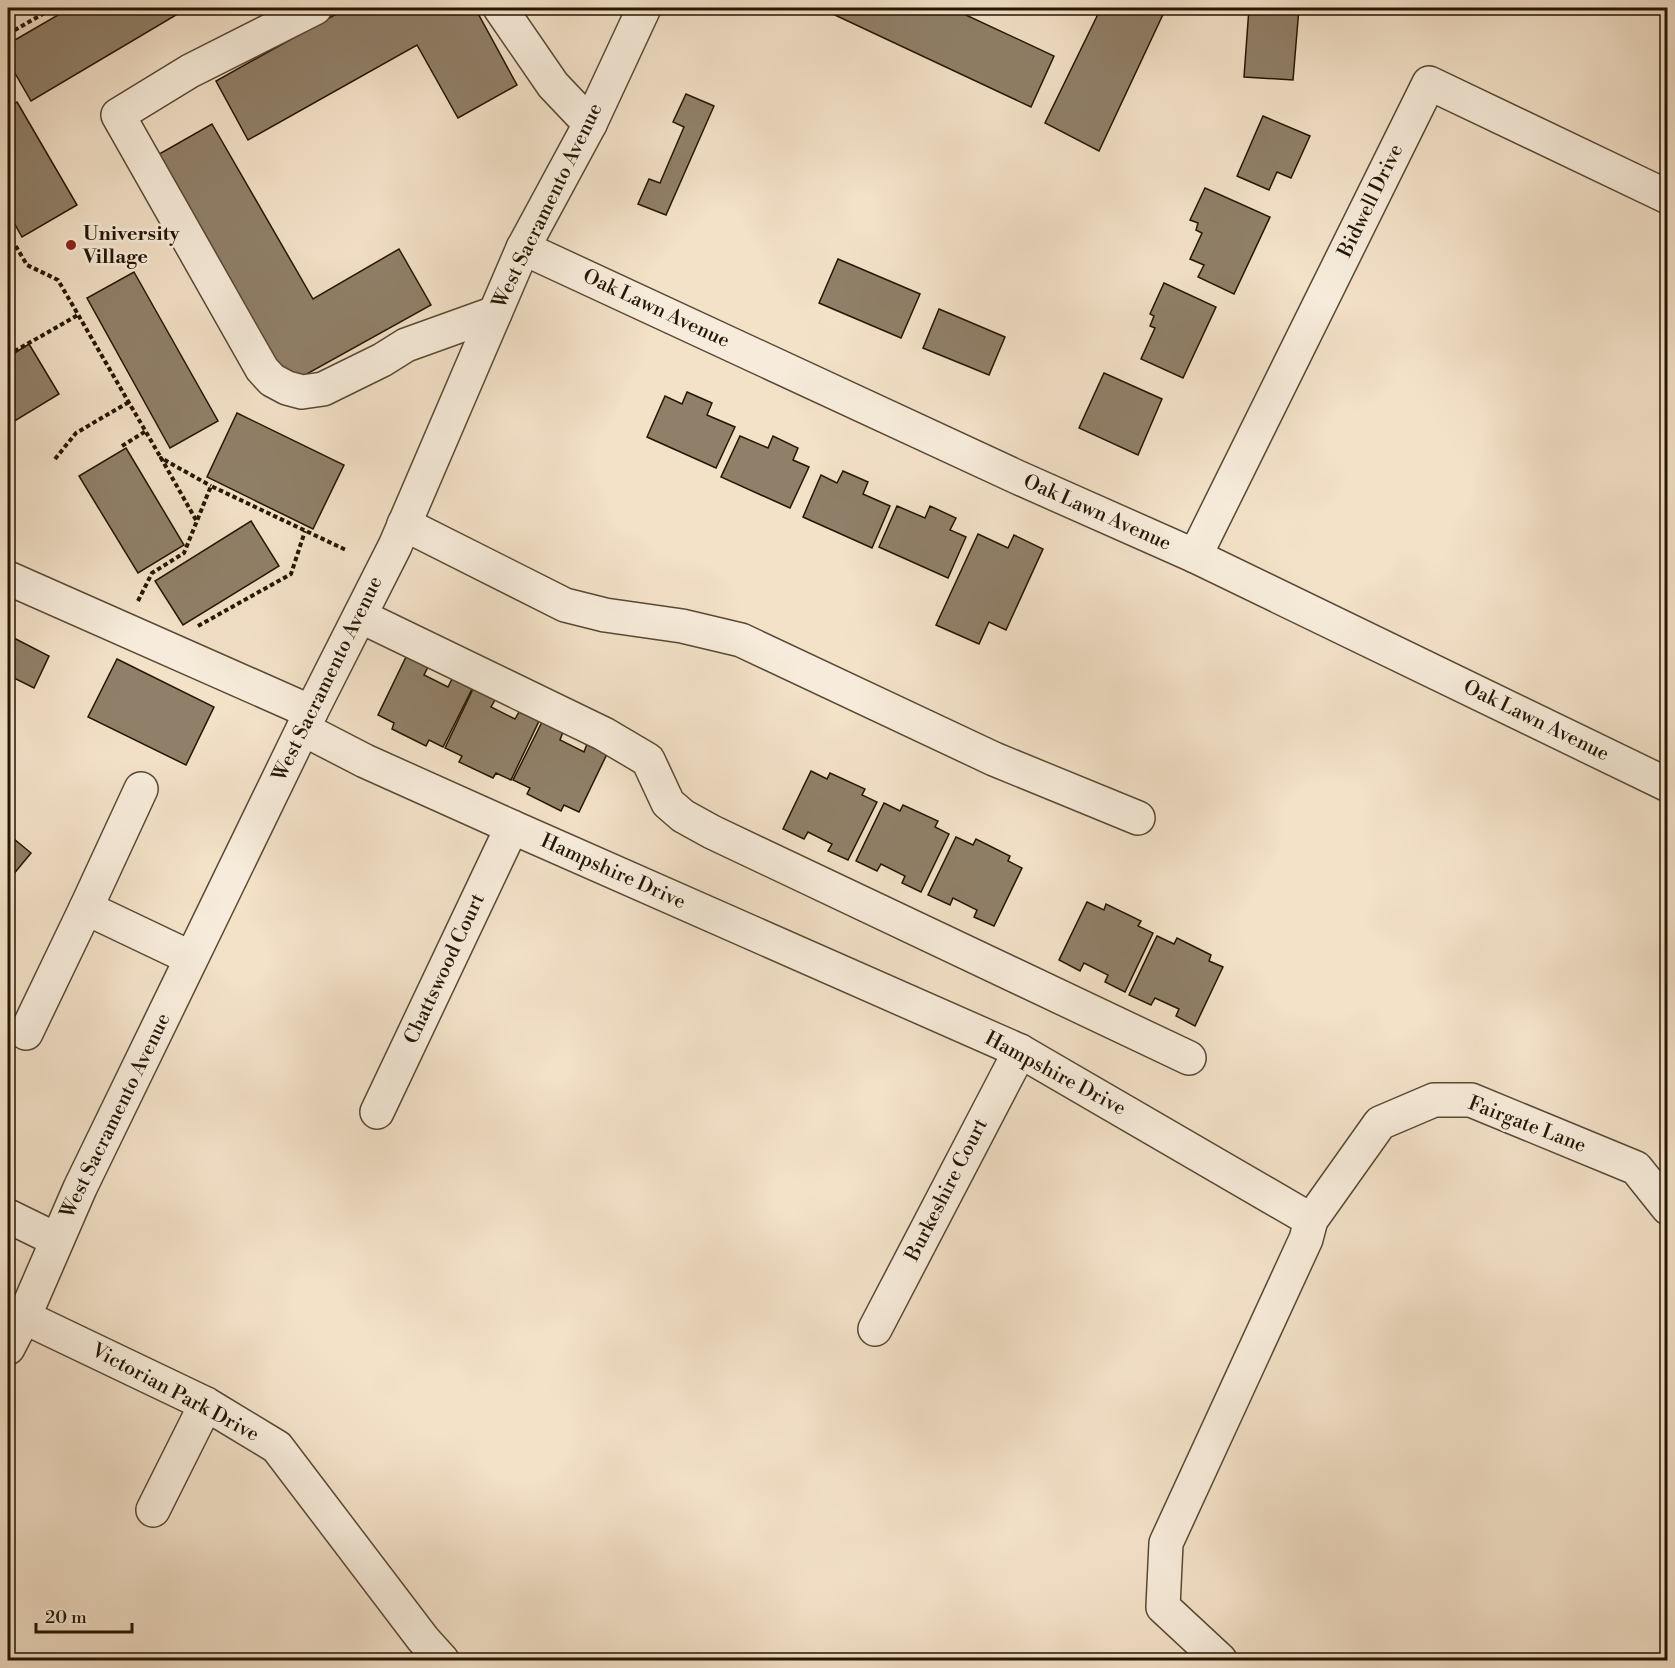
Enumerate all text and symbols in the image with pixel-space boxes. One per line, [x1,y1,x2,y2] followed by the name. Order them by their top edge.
[487,99,609,314] street label: West Sacramento Avenue
[1332,140,1409,263] street label: Bidwell Drive
[82,222,181,270] place label: University Village
[64,238,78,252] marker: University Village
[579,264,733,354] street label: Oak Lawn Avenue
[1019,469,1175,557] street label: Oak Lawn Avenue
[267,572,389,787] street label: West Sacramento Avenue
[1459,675,1613,767] street label: Oak Lawn Avenue
[537,829,689,915] street label: Hampshire Drive
[399,890,491,1048] street label: Chattswood Court
[55,1009,177,1224] street label: West Sacramento Avenue
[980,1026,1130,1122] street label: Hampshire Drive
[1465,1091,1589,1159] street label: Fairgate Lane
[900,1114,994,1266] street label: Burkeshire Court
[86,1338,263,1448] street label: Victorian Park Drive
[36,1596,132,1634] scale bar
[45,1606,87,1629] text: 20 m

